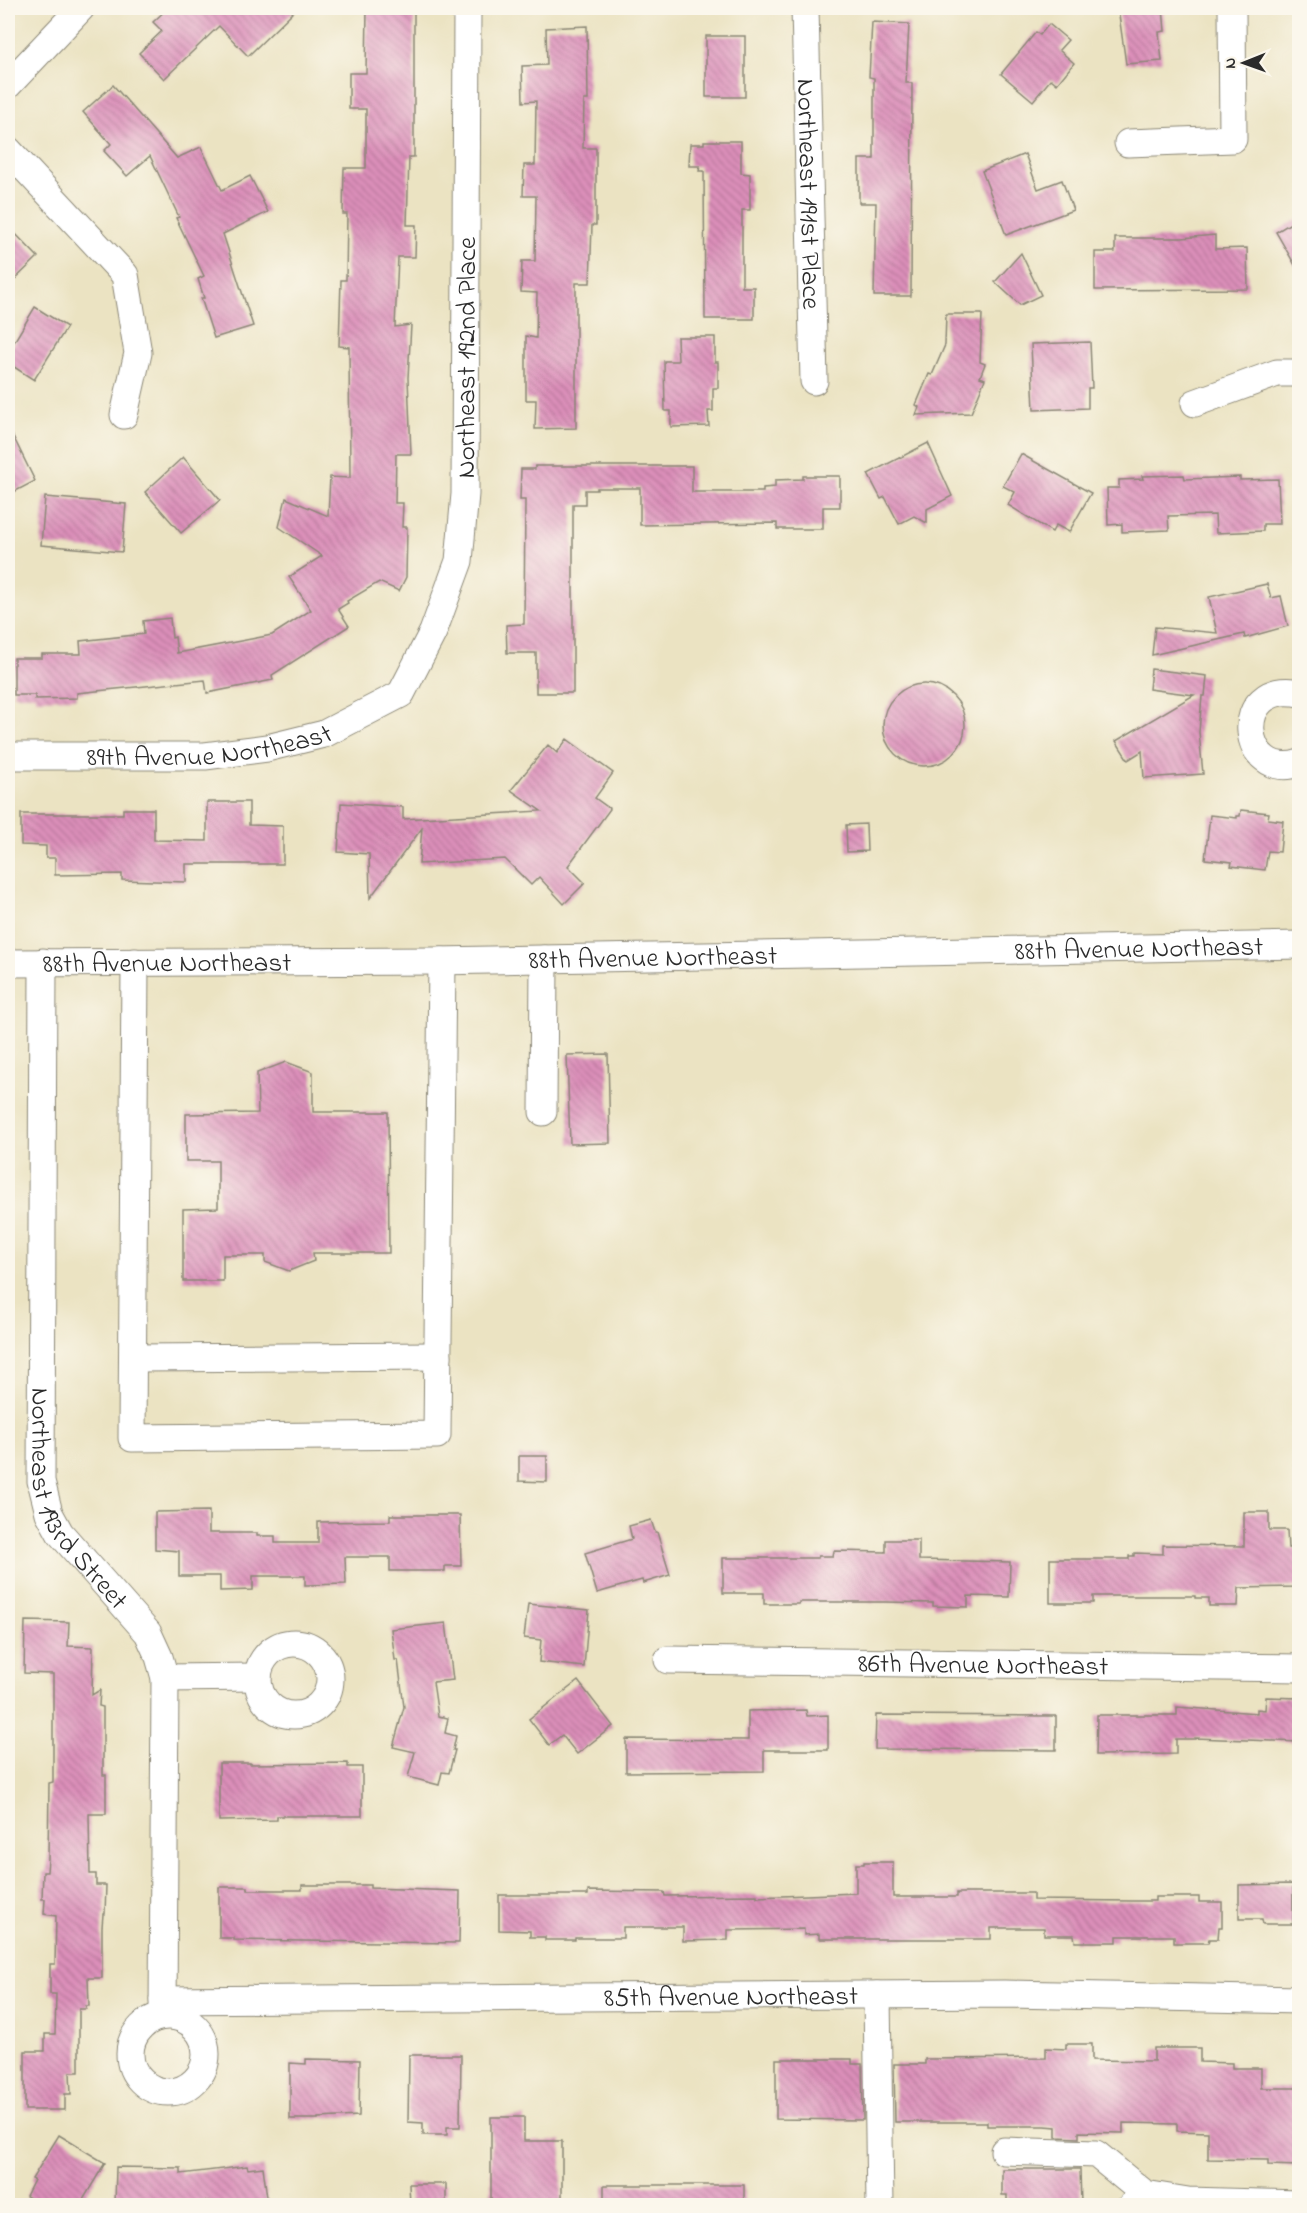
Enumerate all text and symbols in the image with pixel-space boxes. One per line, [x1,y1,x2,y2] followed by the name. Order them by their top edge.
[1214,33,1274,93] north arrow
[1219,57,1243,69] text: N
[785,78,829,311] street label: Northeast 191st Place
[448,236,488,478] street label: Northeast 192nd Place
[87,716,340,778] street label: 89th Avenue Northeast
[1014,929,1264,972] street label: 88th Avenue Northeast
[528,938,778,981] street label: 88th Avenue Northeast
[43,945,291,985] street label: 88th Avenue Northeast
[19,1387,136,1619] street label: Northeast 193rd Street
[858,1645,1108,1688] street label: 86th Avenue Northeast
[604,1978,858,2019] street label: 85th Avenue Northeast

